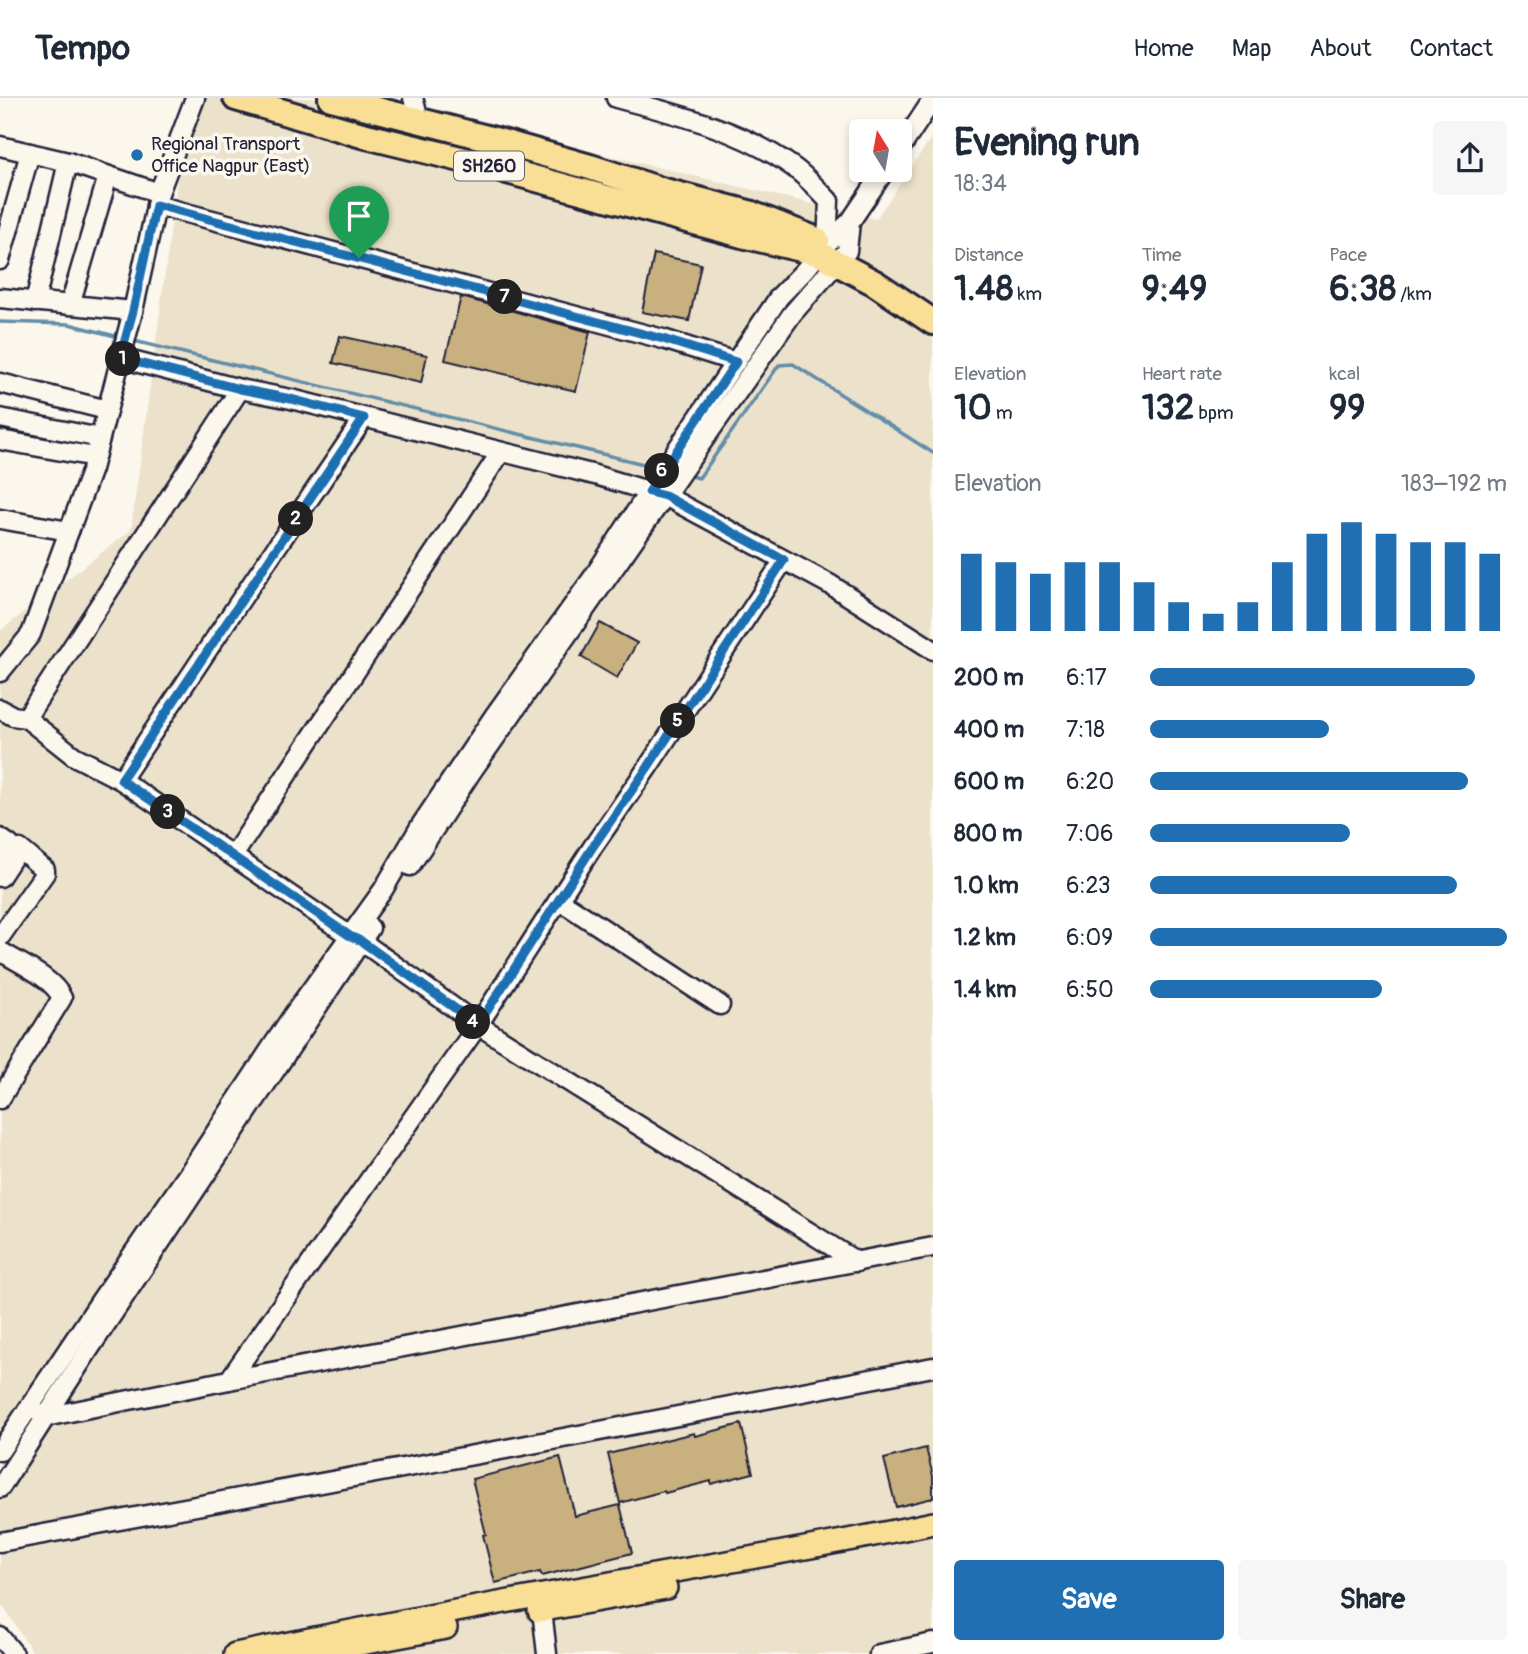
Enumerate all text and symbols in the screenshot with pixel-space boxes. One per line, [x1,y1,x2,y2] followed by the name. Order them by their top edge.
[35,28,130,69] text: Tempo
[1133,34,1194,63] text: Home
[1232,34,1272,63] text: Map
[1310,34,1372,63] text: About
[1410,34,1493,63] text: Contact
[849,119,912,182] north arrow
[849,119,912,182] map controls
[954,119,1140,167] text: Evening run
[1433,121,1507,195] button: share
[151,132,310,178] place label: Regional Transport Office Nagpur (East)
[129,147,145,163] marker: Regional Transport Office Nagpur (East)
[454,152,524,180] road number: SH260
[954,169,1007,198] text: 18:34
[329,186,389,258] pin
[340,197,378,235] icon: arrive
[954,243,1023,267] text: Distance
[1142,243,1181,267] text: Time
[1329,243,1367,267] text: Pace
[954,267,1013,311] text: 1.48
[1142,267,1207,311] text: 9:49
[1329,267,1396,311] text: 6:38
[488,280,522,314] pin: 7
[1013,282,1042,306] text: km
[1396,282,1432,306] text: /km
[499,284,510,308] text: 7
[106,342,140,376] pin: 1
[119,346,126,370] text: 1
[954,362,1026,386] text: Elevation
[1142,362,1222,386] text: Heart rate
[1329,362,1360,386] text: kcal
[954,386,992,430] text: 10
[1142,386,1194,430] text: 132
[1329,386,1365,430] text: 99
[992,401,1013,425] text: m
[1194,401,1234,425] text: bpm
[644,454,680,488] pin: 6
[656,458,667,482] text: 6
[954,469,1042,498] text: Elevation
[1401,469,1507,498] text: 183–192 m
[278,502,314,536] pin: 2
[290,506,301,530] text: 2
[954,663,1024,692] text: 200 m
[1066,663,1107,692] text: 6:17
[660,704,696,738] pin: 5
[672,708,683,732] text: 5
[954,715,1024,744] text: 400 m
[1066,715,1105,744] text: 7:18
[954,767,1024,796] text: 600 m
[1066,767,1114,796] text: 6:20
[150,794,186,830] pin: 3
[162,799,173,823] text: 3
[954,819,1022,848] text: 800 m
[1066,819,1113,848] text: 7:06
[954,871,1019,900] text: 1.0 km
[1066,871,1111,900] text: 6:23
[954,923,1016,952] text: 1.2 km
[1066,923,1113,952] text: 6:09
[954,975,1016,1004] text: 1.4 km
[1066,975,1114,1004] text: 6:50
[456,1004,490,1040] pin: 4
[467,1009,478,1033] text: 4
[954,1560,1224,1640] button: Save
[1238,1560,1507,1640] button: Share

